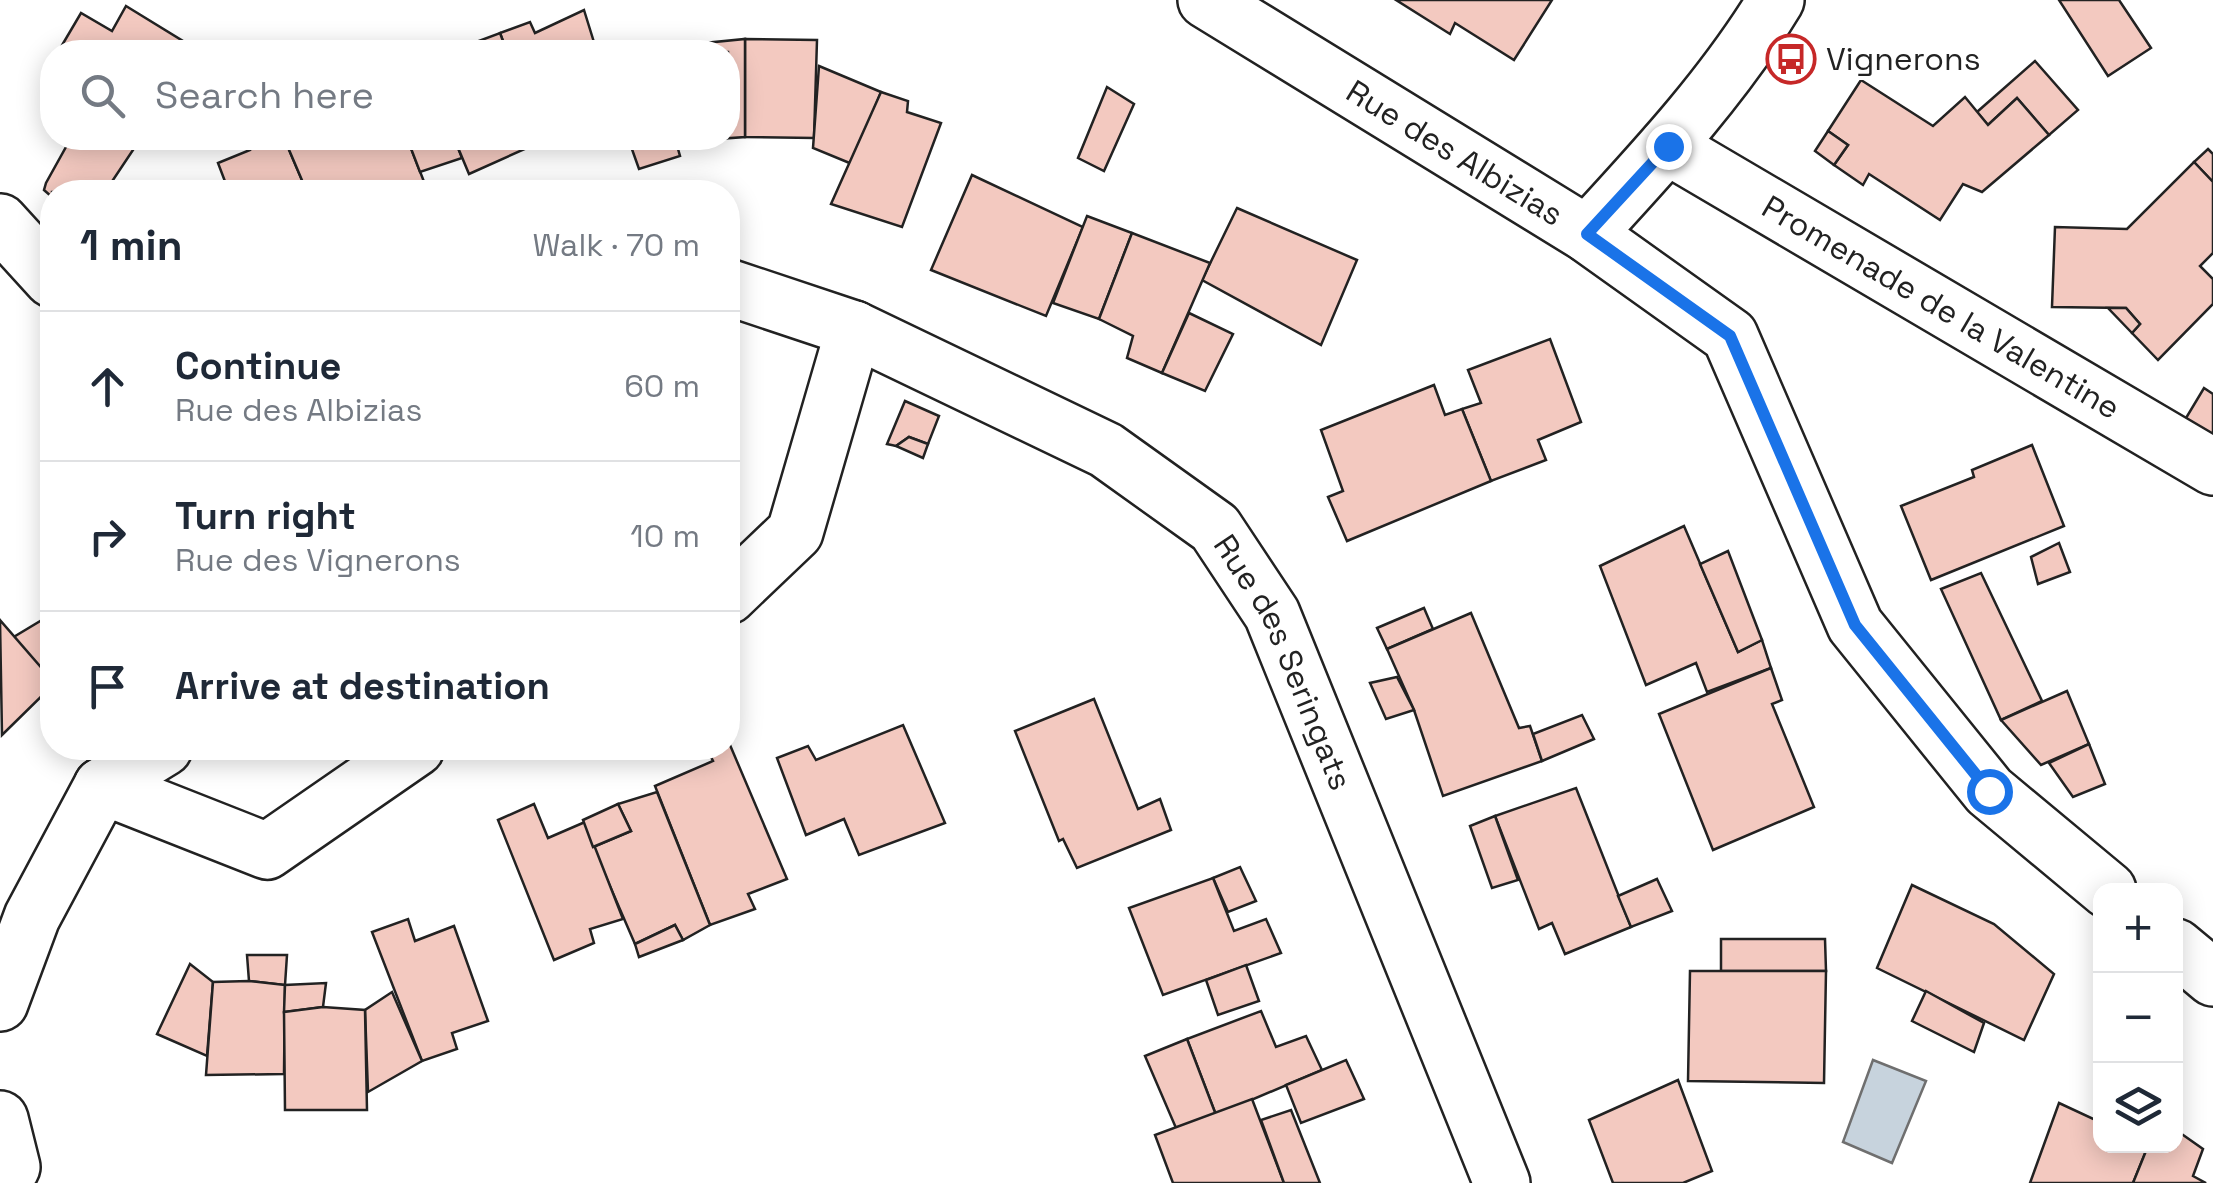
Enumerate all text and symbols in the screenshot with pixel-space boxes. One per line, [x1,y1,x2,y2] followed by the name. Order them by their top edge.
[1765,33,1817,85] bus stop icon: Vignerons
[1826,39,1981,79] place label: Vignerons
[40,40,740,150] search box
[75,68,130,123] icon: search
[155,71,374,119] text: Search here
[1339,71,1571,235] street label: Rue des Albizias
[1646,124,1692,170] route end
[1755,186,2127,428] street label: Promenade de la Valentine
[80,219,183,272] text: 1 min
[532,225,700,265] text: Walk · 70 m
[175,342,341,390] text: Continue
[80,359,135,414] icon: ahead
[624,366,700,406] text: 60 m
[175,390,422,430] text: Rue des Albizias
[175,492,356,540] text: Turn right
[80,509,135,564] icon: right
[630,516,700,556] text: 10 m
[1205,527,1361,796] street label: Rue des Seringats
[175,540,461,580] text: Rue des Vignerons
[80,659,135,714] icon: arrive
[175,662,550,710] text: Arrive at destination
[1967,769,2013,815] route start
[2093,883,2183,1153] map controls
[2093,883,2183,973] button: +
[2093,973,2183,1063] button: −
[2093,1063,2183,1153] button: layers

